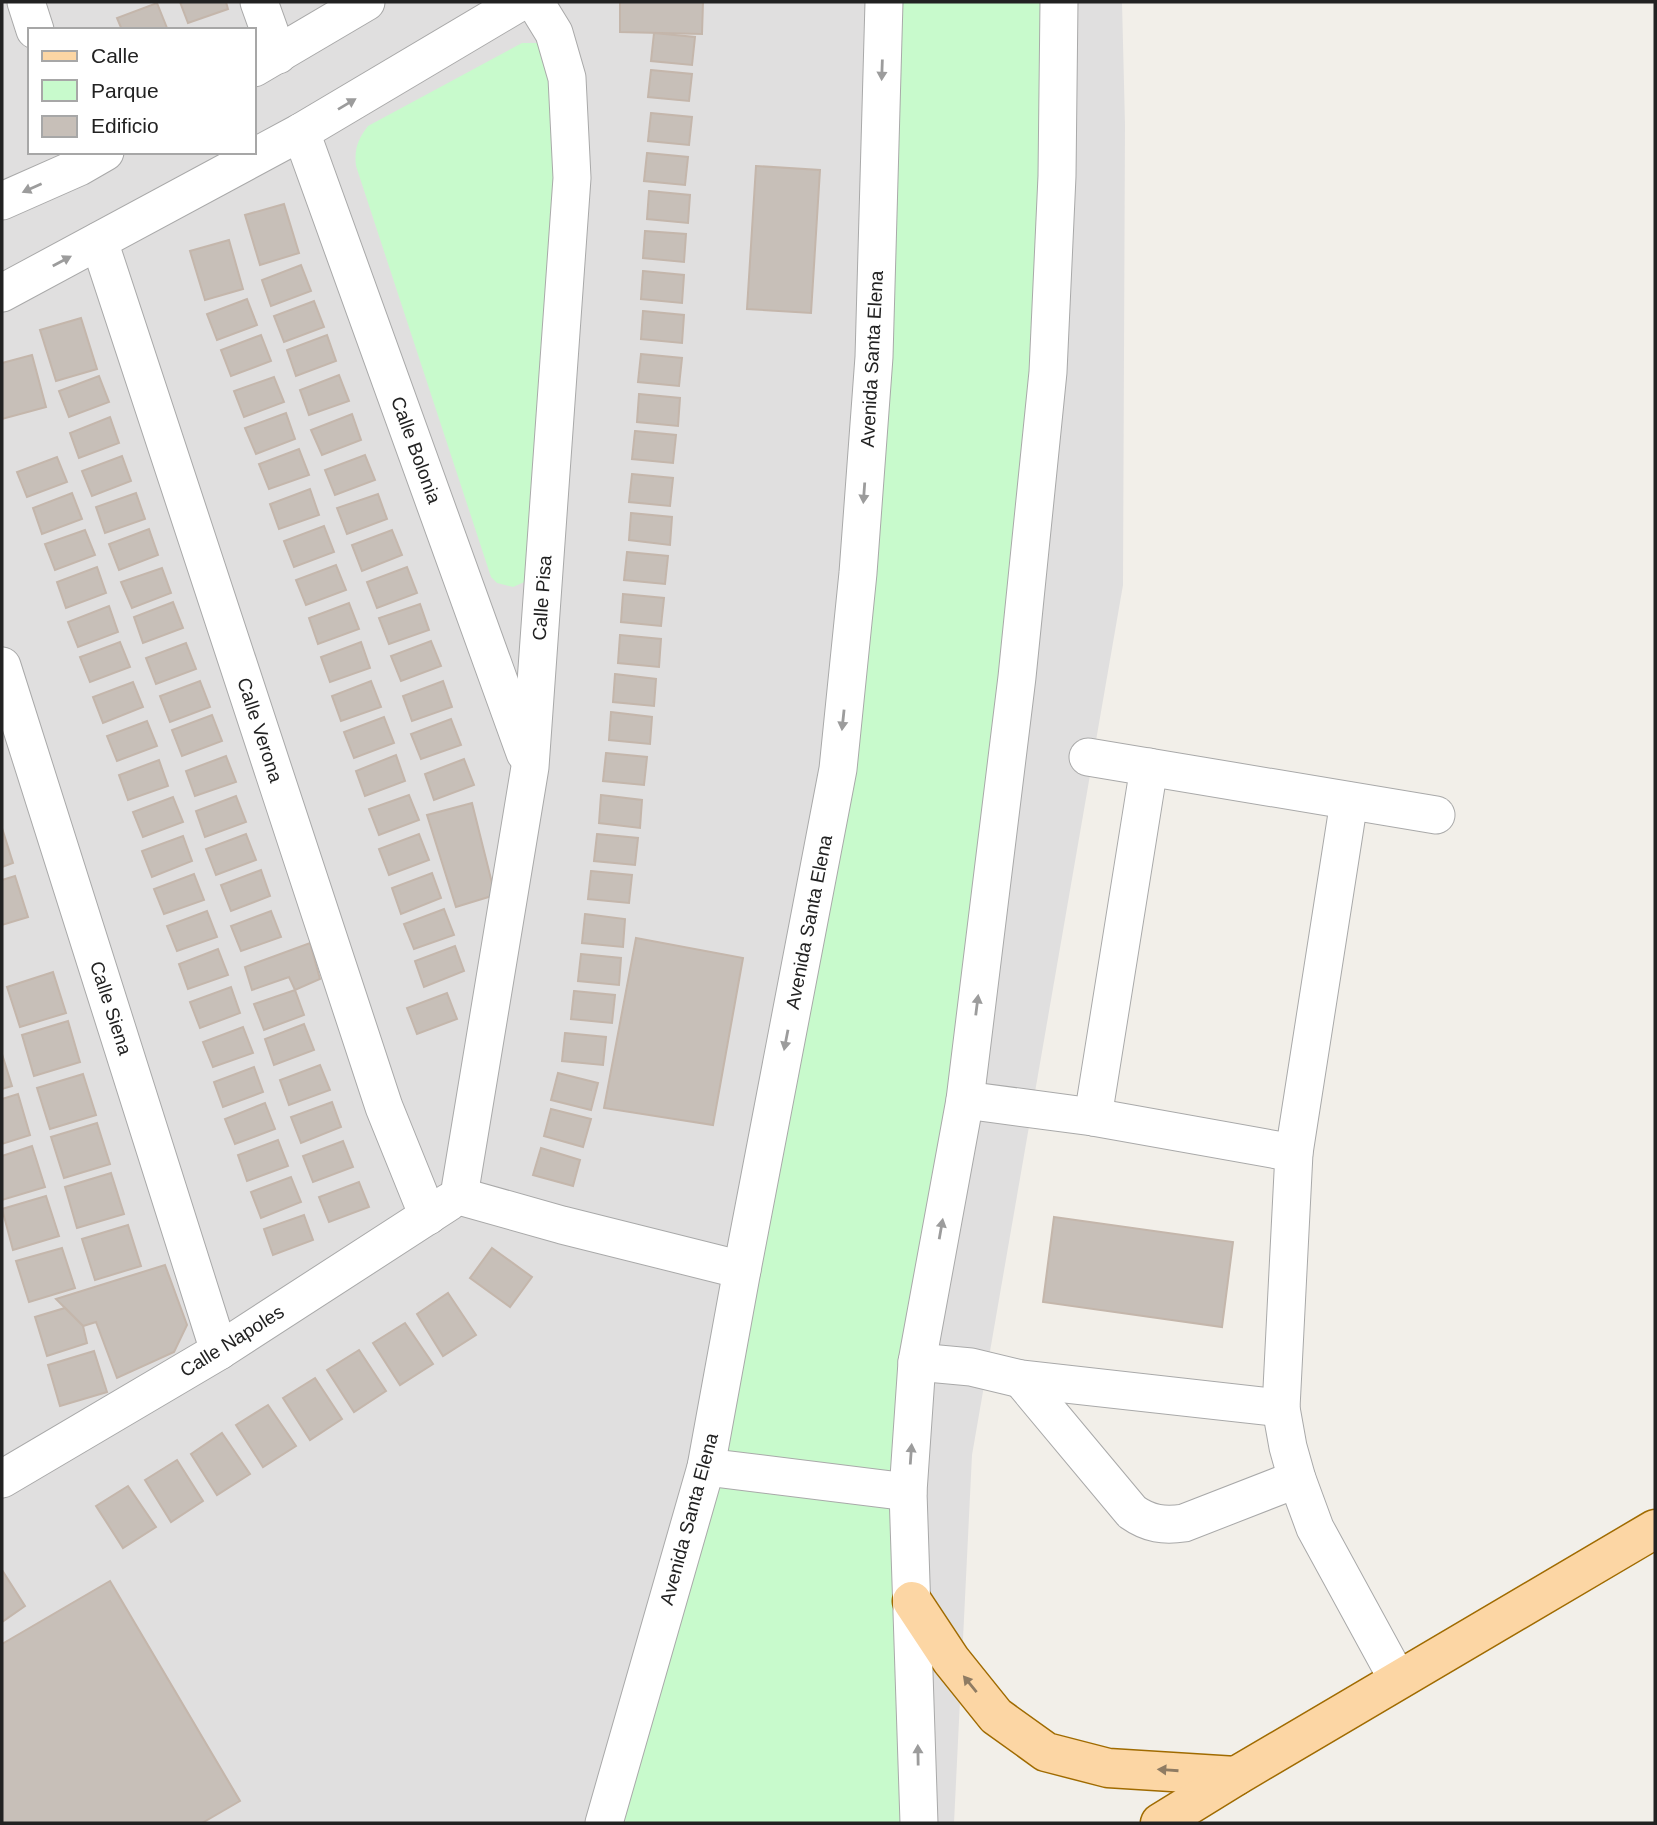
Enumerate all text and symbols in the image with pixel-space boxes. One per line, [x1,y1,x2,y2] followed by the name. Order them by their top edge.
[28,28,256,154] legend
[91,44,139,67] text: Calle
[876,59,887,81] one-way arrow
[91,79,159,102] text: Parque
[338,98,357,111] one-way arrow
[91,114,159,137] text: Edificio
[22,182,42,194] one-way arrow
[52,255,72,267] one-way arrow
[857,270,887,448] street label: Avenida Santa Elena
[387,394,445,507] street label: Calle Bolonia
[858,482,869,504] one-way arrow
[529,554,555,641] street label: Calle Pisa
[233,675,287,785] street label: Calle Verona
[838,709,849,731] one-way arrow
[782,833,836,1011] street label: Avenida Santa Elena
[86,959,136,1058] street label: Calle Siena
[971,993,982,1015] one-way arrow
[780,1029,791,1051] one-way arrow
[936,1218,947,1240] one-way arrow
[176,1301,288,1381] street label: Calle Napoles
[656,1430,722,1607] street label: Avenida Santa Elena
[905,1443,916,1465] one-way arrow
[963,1675,978,1692] one-way arrow
[912,1744,924,1766] one-way arrow
[1157,1764,1179,1775] one-way arrow

